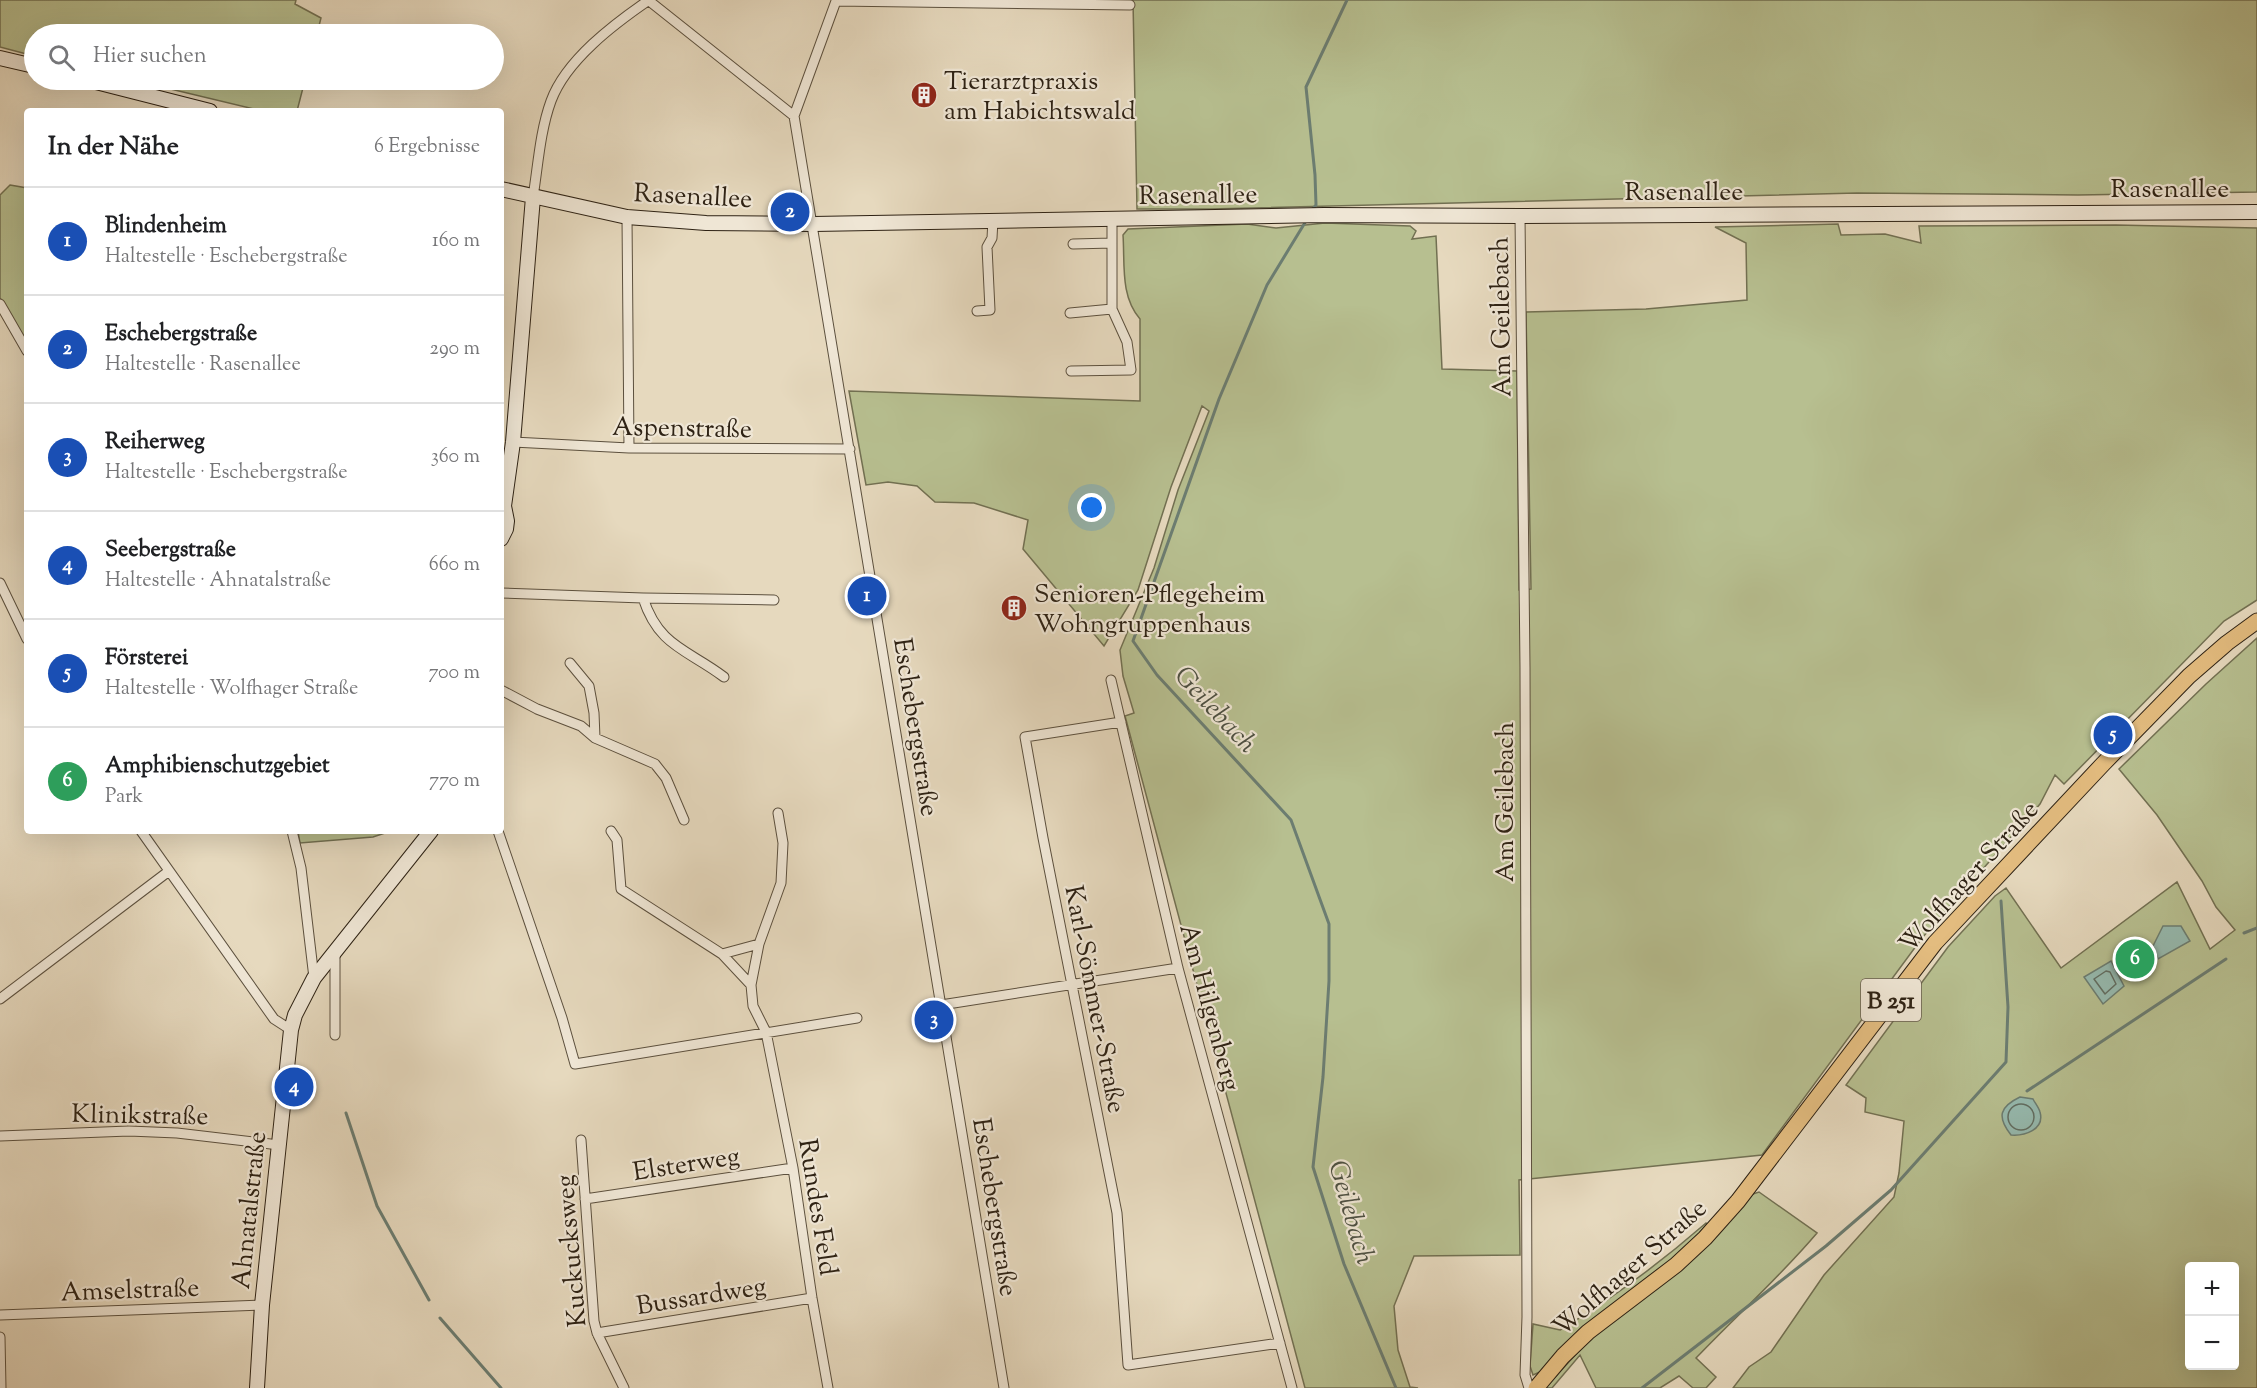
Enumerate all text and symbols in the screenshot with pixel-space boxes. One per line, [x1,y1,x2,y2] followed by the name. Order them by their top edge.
[24,24,504,90] search box
[45,41,78,74] icon: search
[93,41,207,73] text: Hier suchen
[944,64,1136,131] place label: Tierarztpraxis am Habichtswald
[909,80,939,110] building icon: Tierarztpraxis am Habichtswald
[48,129,179,166] text: In der Nähe
[374,133,480,162] text: 6 Ergebnisse
[2111,172,2229,209] street label: Rasenallee
[1625,175,1743,212] street label: Rasenallee
[633,176,753,219] street label: Rasenallee
[1138,177,1258,216] street label: Rasenallee
[770,190,810,234] pin: 2
[105,211,227,243] text: Blindenheim
[64,227,71,256] text: 1
[432,227,480,256] text: 160 m
[1483,236,1522,398] street label: Am Geilebach
[105,243,348,272] text: Haltestelle · Eschebergstraße
[105,319,257,351] text: Eschebergstraße
[63,335,72,364] text: 2
[430,335,480,364] text: 290 m
[105,351,301,380] text: Haltestelle · Rasenallee
[612,410,752,449] street label: Aspenstraße
[105,427,205,459] text: Reiherweg
[63,443,72,472] text: 3
[431,443,480,472] text: 360 m
[105,459,348,488] text: Haltestelle · Eschebergstraße
[1077,493,1106,522] your location
[105,535,236,567] text: Seebergstraße
[62,551,73,580] text: 4
[429,551,480,580] text: 660 m
[105,567,331,596] text: Haltestelle · Ahnatalstraße
[848,574,886,618] pin: 1
[1034,577,1265,644] place label: Senioren-Pflegeheim Wohngruppenhaus
[999,593,1029,623] building icon: Senioren-Pflegeheim Wohngruppenhaus
[882,636,947,819] street label: Eschebergstraße
[105,643,188,675] text: Försterei
[64,659,71,688] text: 5
[428,659,480,688] text: 700 m
[1164,659,1265,763] water label: Geilebach
[105,675,358,704] text: Haltestelle · Wolfhager Straße
[2094,712,2132,758] pin: 5
[1488,722,1525,882] street label: Am Geilebach
[105,751,330,783] text: Amphibienschutzgebiet
[63,767,72,796] text: 6
[429,767,480,796] text: 770 m
[105,783,143,812] text: Park
[1891,793,2048,962] street label: Wolfhager Straße
[1053,883,1134,1116] street label: Karl-Sömmer-Straße
[1169,920,1249,1095] street label: Am Hilgenberg
[2116,936,2154,982] pin: 6
[1861,979,1921,1021] road number: B 251
[914,998,954,1042] pin: 3
[274,1064,314,1110] pin: 4
[71,1097,209,1136] street label: Klinikstraße
[961,1116,1026,1299] street label: Eschebergstraße
[224,1130,277,1291] street label: Ahnatalstraße
[787,1136,846,1279] street label: Rundes Feld
[630,1139,742,1192] street label: Elsterweg
[1316,1156,1383,1269] water label: Geilebach
[547,1173,598,1328] street label: Kuckucksweg
[1545,1191,1716,1346] street label: Wolfhager Straße
[2185,1262,2239,1370] map controls
[2185,1262,2239,1316] button: +
[634,1269,769,1326] street label: Bussardweg
[60,1271,200,1312] street label: Amselstraße
[2185,1316,2239,1370] button: −

